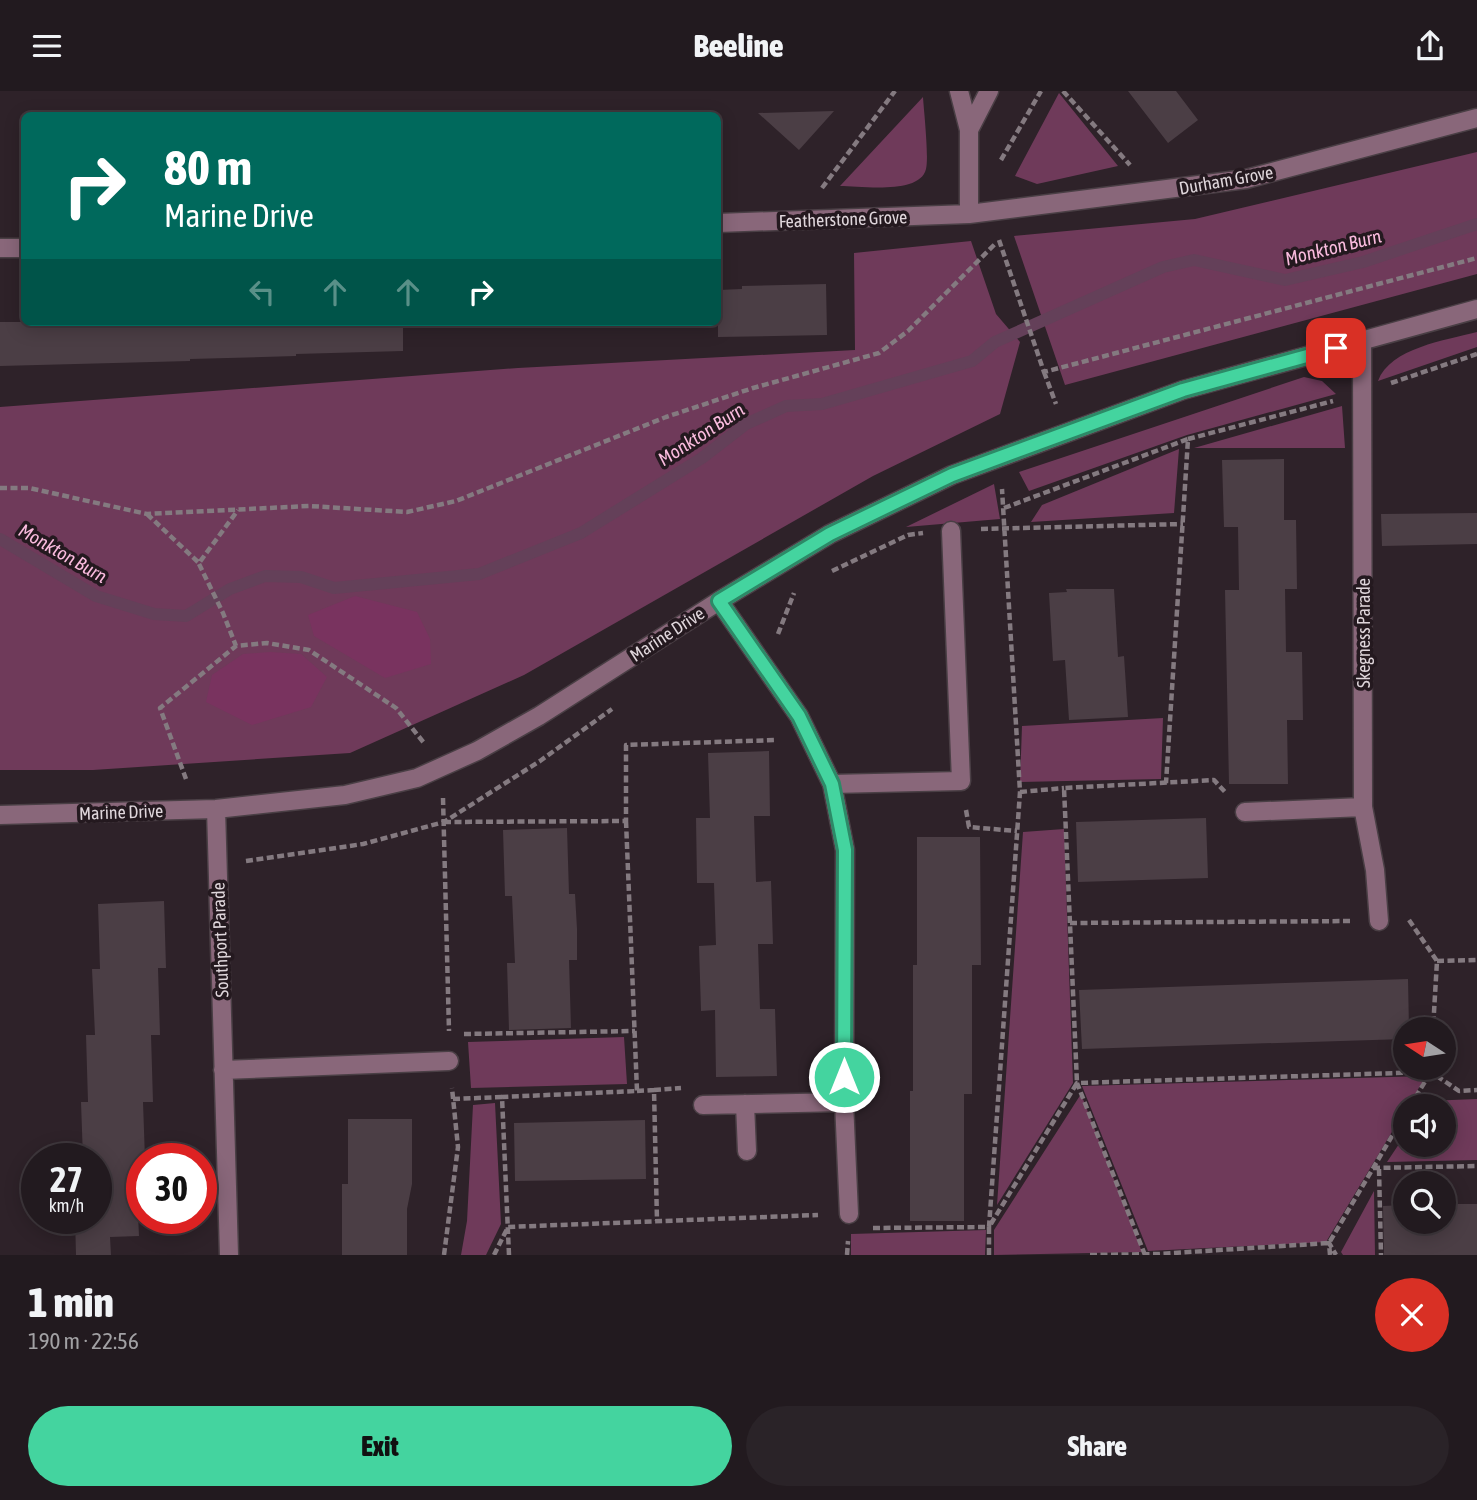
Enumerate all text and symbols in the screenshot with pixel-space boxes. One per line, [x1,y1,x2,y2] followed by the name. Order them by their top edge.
[28,27,66,65] icon: menu
[694,27,783,64] text: Beeline
[1411,27,1449,65] icon: share
[164,139,252,195] text: 80 m
[49,140,140,231] icon: right
[1177,161,1275,199] street label: Durham Grove
[164,197,314,234] text: Marine Drive
[778,206,908,232] street label: Featherstone Grove
[1283,224,1383,270] water label: Monkton Burn
[243,273,281,311] icon: left
[316,273,354,311] icon: ahead
[389,273,427,311] icon: ahead
[462,273,500,311] icon: right
[1306,318,1366,378] pin
[1317,329,1355,367] icon: arrive
[654,398,748,470] water label: Monkton Burn
[15,519,111,587] water label: Monkton Burn
[1353,578,1374,688] street label: Skegness Parade
[626,602,708,666] street label: Marine Drive
[79,800,163,824] street label: Marine Drive
[207,882,233,998] street label: Southport Parade
[1393,1017,1456,1080] north arrow
[1393,1017,1456,1234] map controls
[807,1040,881,1114] position arrow
[1393,1094,1456,1157] button: sound
[126,1143,217,1234] speed limit sign: 30
[50,1159,83,1199] text: 27
[1393,1171,1456,1234] button: search
[49,1195,84,1216] text: km/h
[28,1278,114,1326] text: 1 min
[1375,1278,1449,1352] button: close
[28,1328,139,1354] text: 190 m · 22:56
[28,1406,732,1486] button: Exit
[746,1406,1449,1486] button: Share

